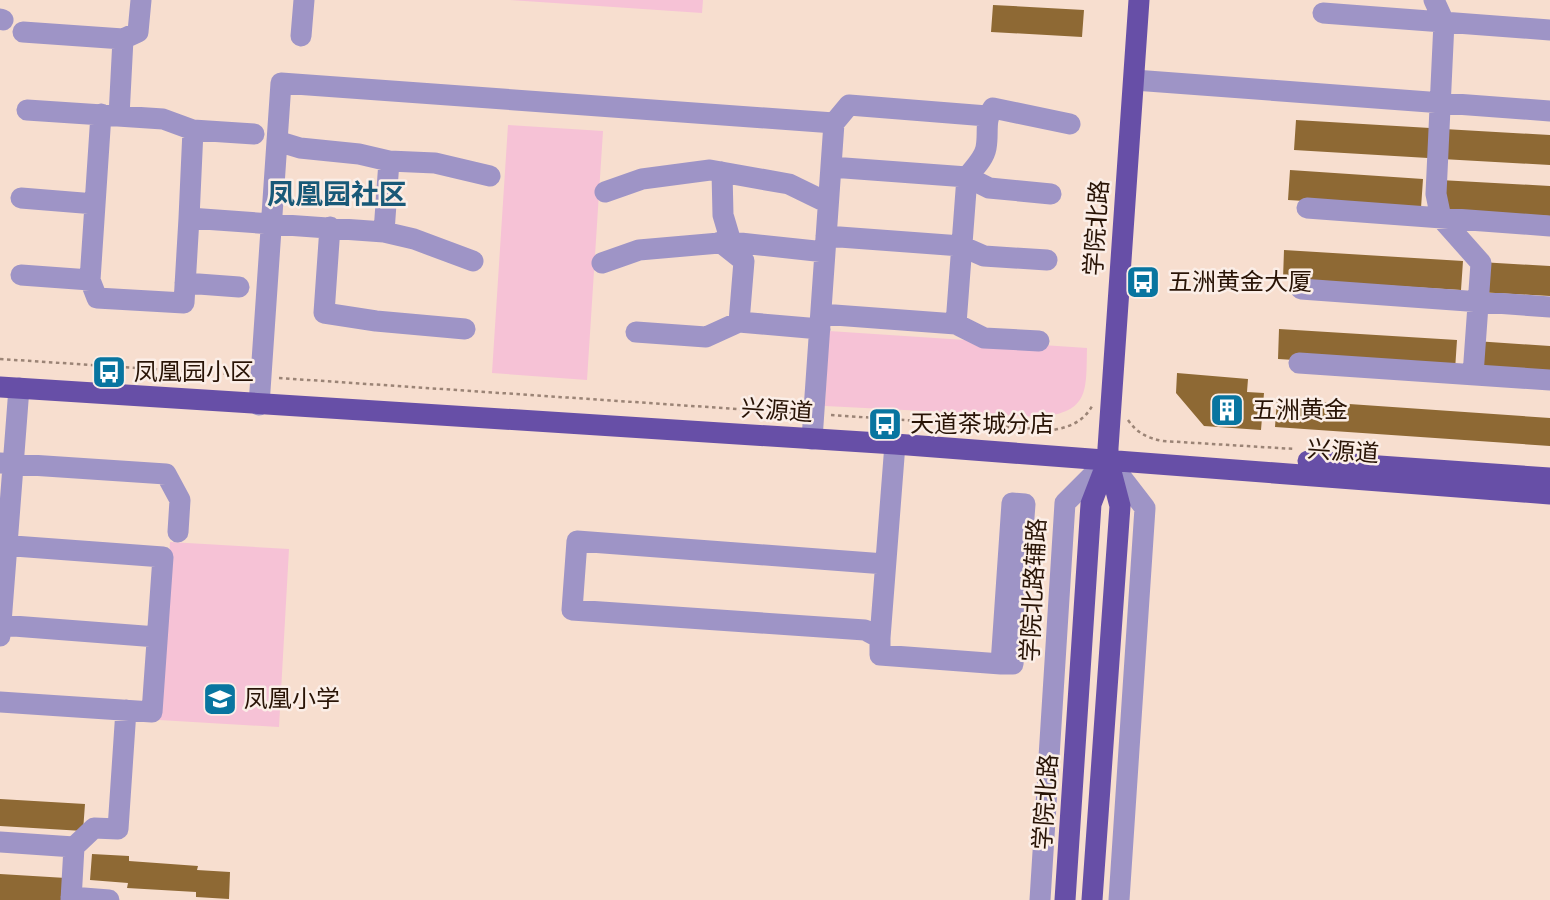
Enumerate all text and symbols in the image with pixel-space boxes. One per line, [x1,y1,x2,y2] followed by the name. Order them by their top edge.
[267,175,407,215] district label: 凤凰园社区
[1076,179,1118,277] street label: 学院北路
[1124,263,1162,301] bus stop icon: 五洲黄金大厦
[1168,265,1312,300] place label: 五洲黄金大厦
[90,353,128,391] bus stop icon: 凤凰园小区
[134,355,254,390] place label: 凤凰园小区
[740,391,814,431] street label: 兴源道
[1208,391,1246,429] building icon: 五洲黄金
[1252,393,1348,428] place label: 五洲黄金
[866,405,904,443] bus stop icon: 天道茶城分店
[910,407,1054,442] place label: 天道茶城分店
[1306,432,1380,472] street label: 兴源道
[1013,517,1055,663] street label: 学院北路辅路
[201,680,239,718] school or university icon: 凤凰小学
[244,682,340,717] place label: 凤凰小学
[1025,753,1067,851] street label: 学院北路

